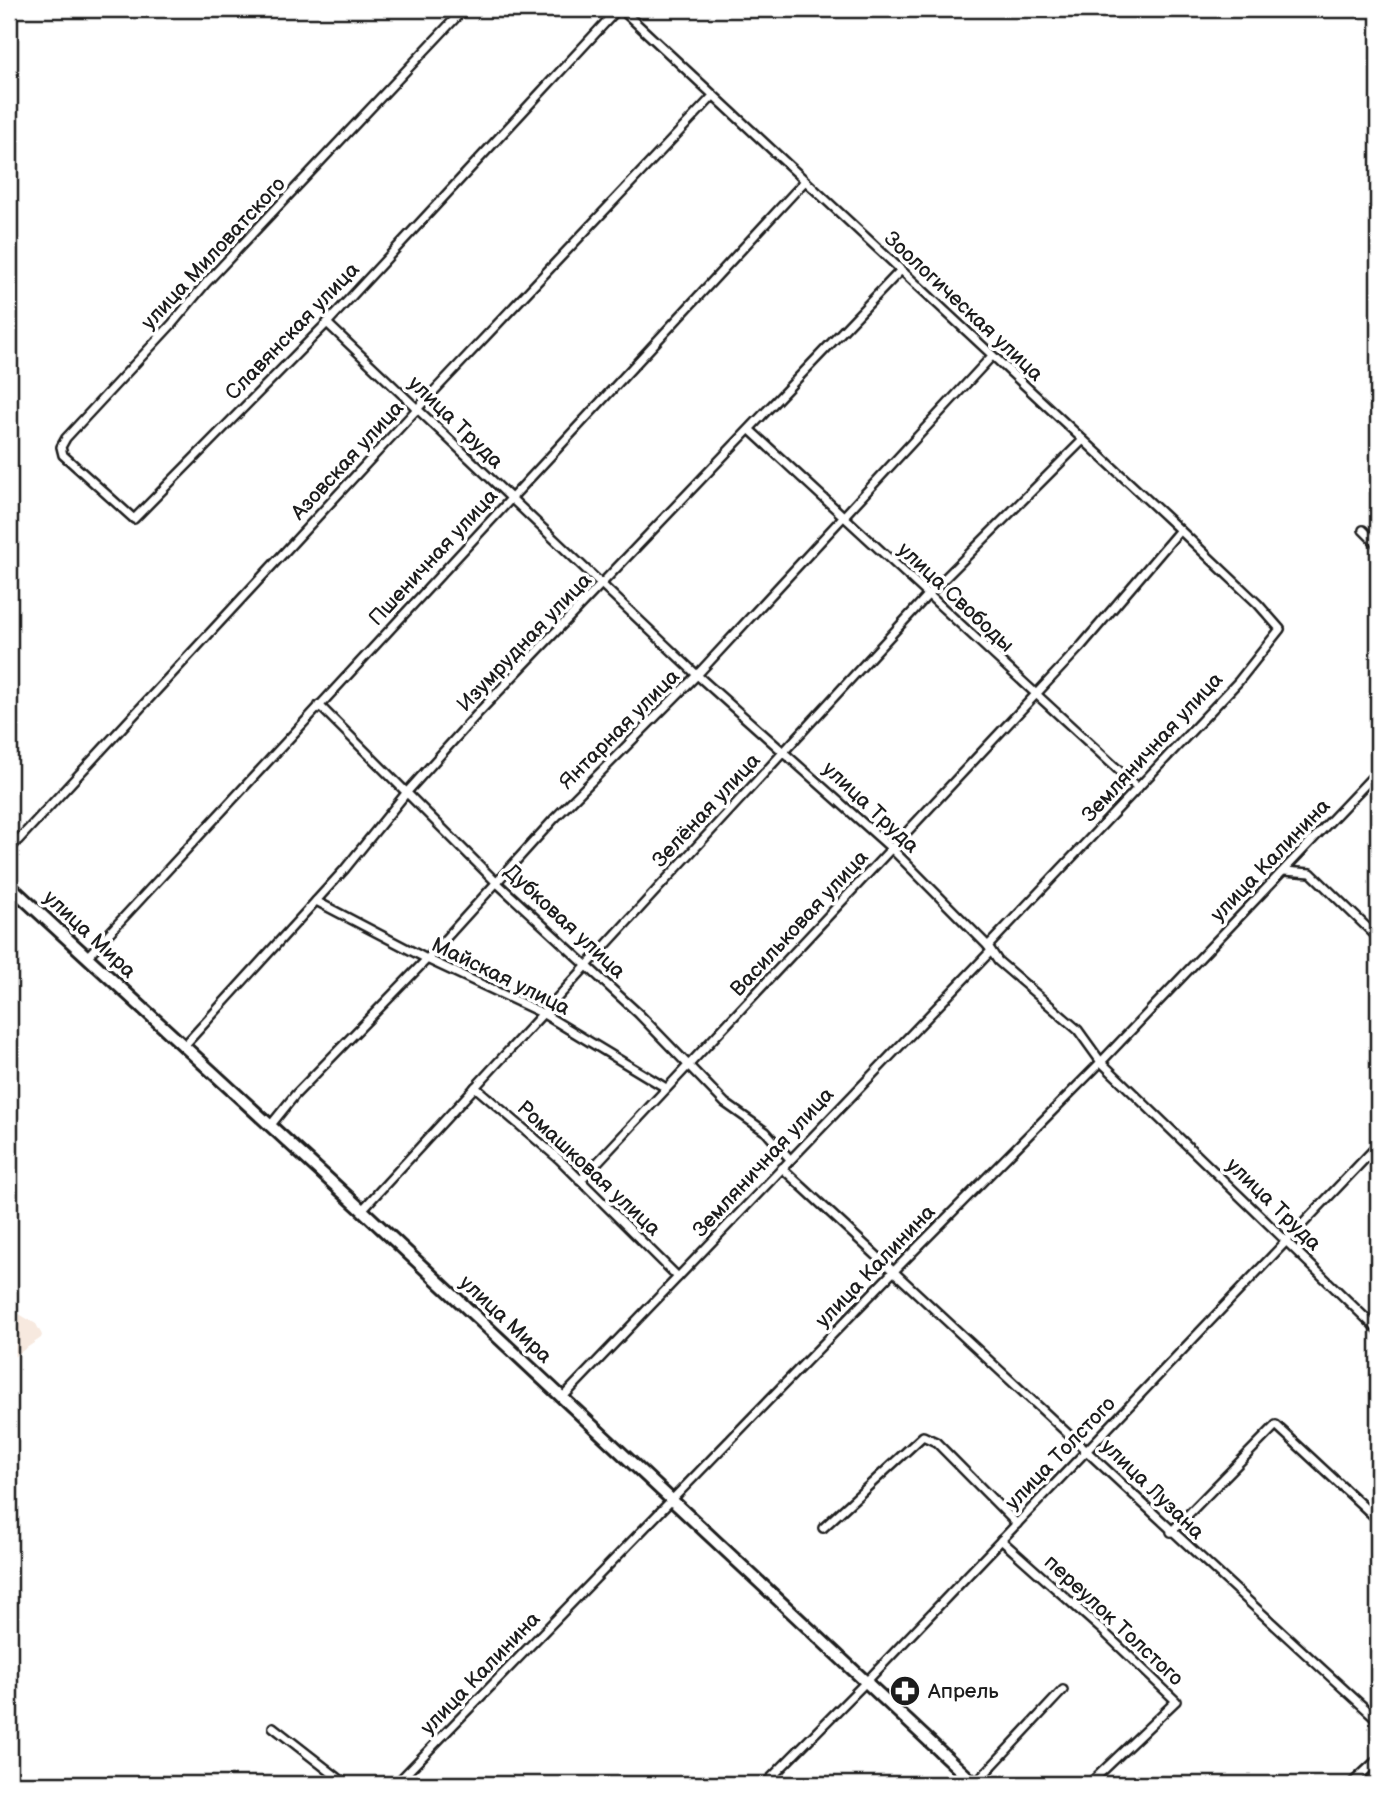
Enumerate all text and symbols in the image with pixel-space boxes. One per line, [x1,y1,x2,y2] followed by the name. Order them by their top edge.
[136,172,291,335] street label: улица Миловатского
[879,226,1049,387] street label: Зоологическая улица
[220,257,365,406] street label: Славянская улица
[403,371,509,474] street label: улица Труда
[285,395,409,526] street label: Азовская улица
[364,483,504,631] street label: Пшеничная улица
[892,537,1019,658] street label: улица Свободы
[452,567,597,717] street label: Изумрудная улица
[554,664,685,795] street label: Янтарная улица
[1077,667,1229,827] street label: Земляничная улица
[647,748,766,873] street label: Зелёная улица
[817,756,924,859] street label: улица Труда
[1205,793,1336,927] street label: улица Калинина
[725,845,874,1002] street label: Васильковая улица
[499,859,631,984] street label: Дубковая улица
[38,885,142,984] street label: улица Мира
[427,932,575,1021] street label: Майская улица
[688,1082,840,1242] street label: Земляничная улица
[512,1095,666,1242] street label: Ромашковая улица
[1221,1153,1327,1256] street label: улица Труда
[810,1199,941,1333] street label: улица Калинина
[454,1270,558,1369] street label: улица Мира
[1000,1391,1121,1515] street label: улица Толстого
[1096,1434,1210,1545] street label: улица Лузана
[1039,1550,1188,1691] street label: переулок Толстого
[415,1606,546,1740] street label: улица Калинина
[888,1674,922,1708] pharmacy icon: Апрель
[927,1679,999,1704] place label: Апрель

